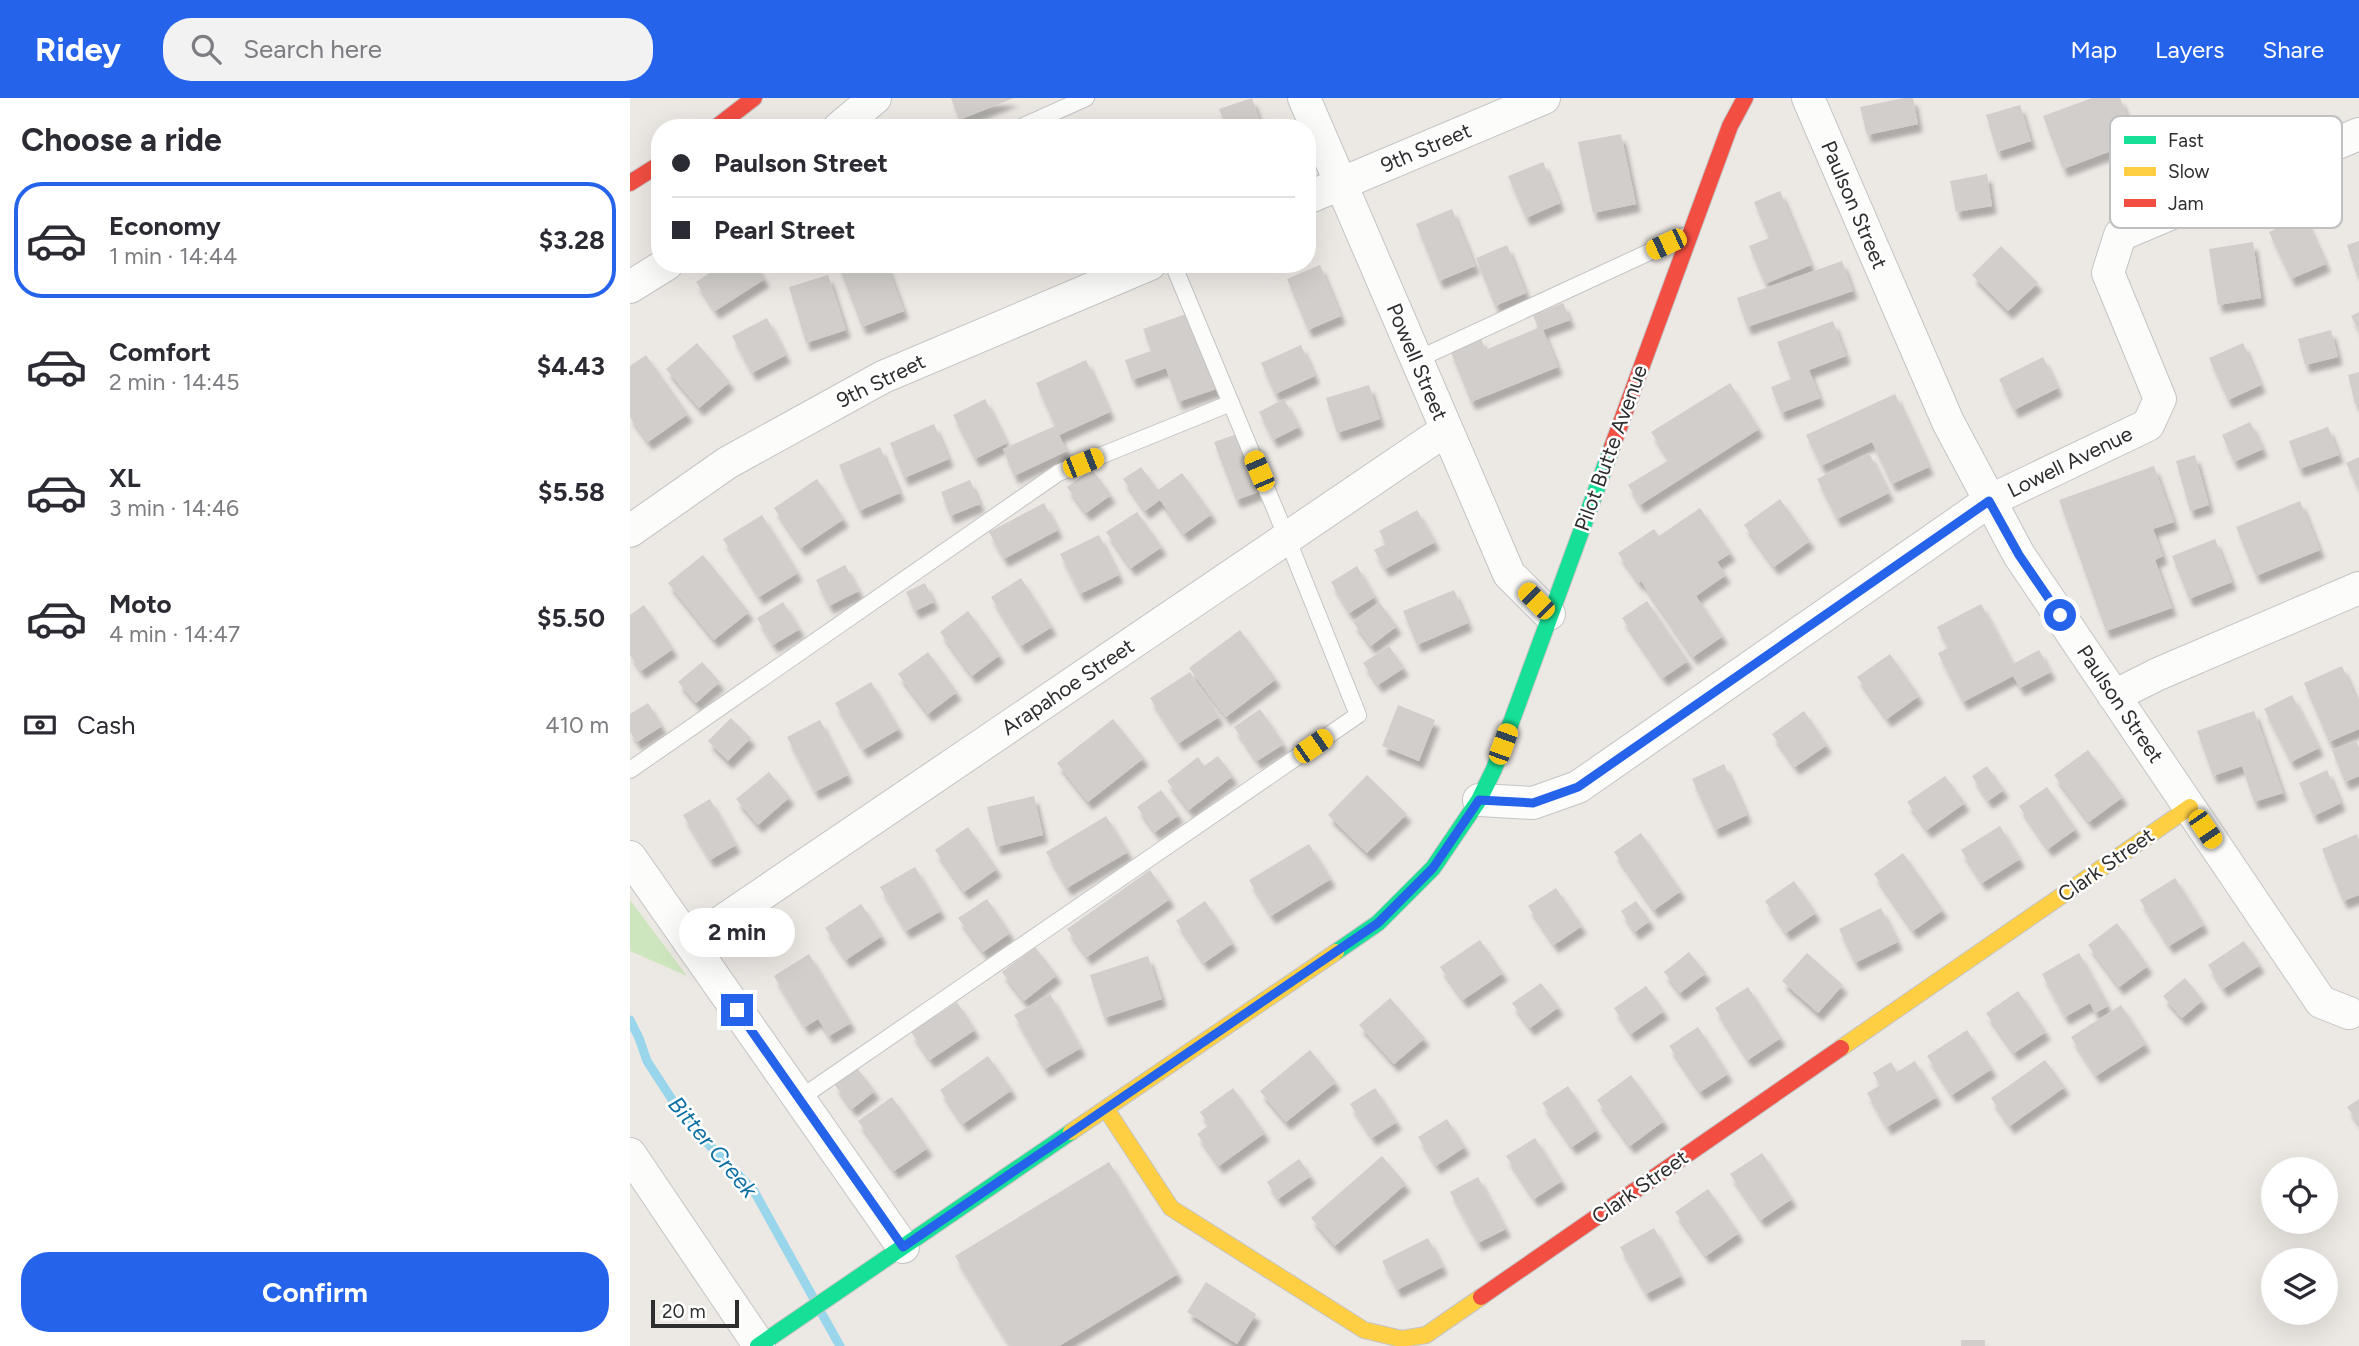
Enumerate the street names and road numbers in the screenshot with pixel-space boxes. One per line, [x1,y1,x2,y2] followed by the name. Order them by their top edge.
[1377,117,1475,178] street label: 9th Street
[1816,137,1893,273] street label: Paulson Street
[1382,299,1453,424] street label: Powell Street
[832,348,929,413] street label: 9th Street
[1569,361,1652,534] street label: Pilot Butte Avenue
[2003,421,2136,503] street label: Lowell Avenue
[997,633,1139,740] street label: Arapahoe Street
[2072,640,2169,767] street label: Paulson Street
[2053,822,2159,907] street label: Clark Street
[1587,1144,1693,1229] street label: Clark Street

